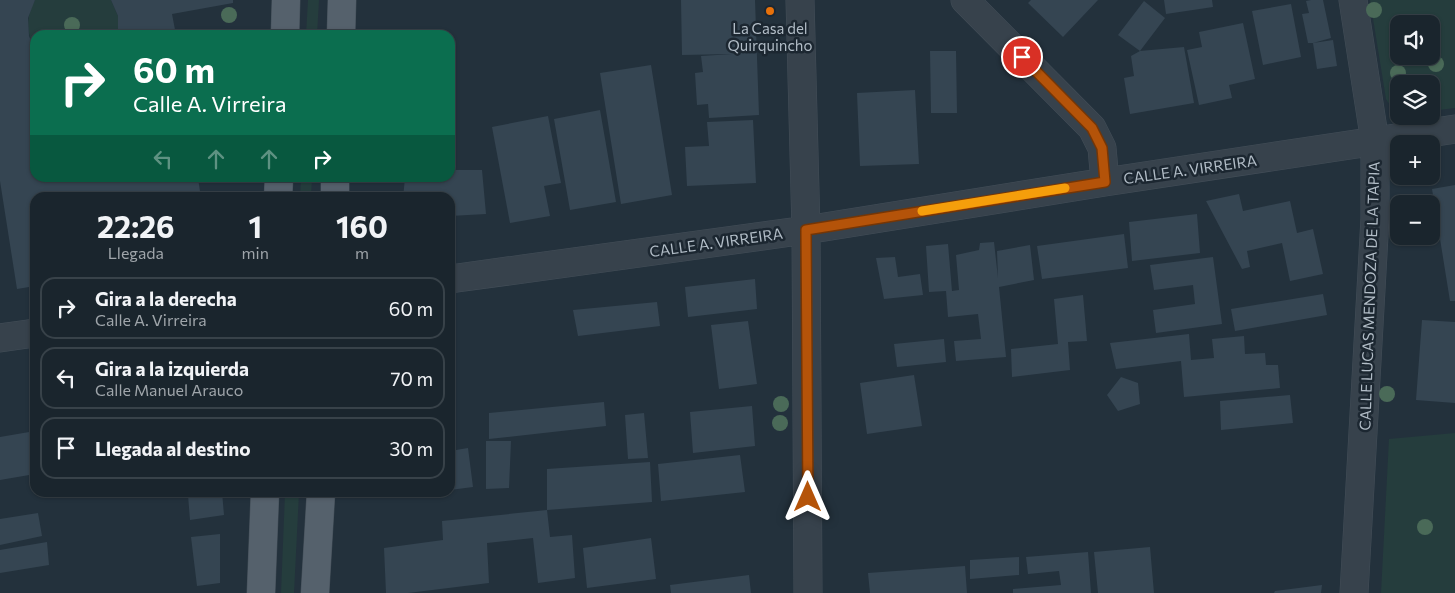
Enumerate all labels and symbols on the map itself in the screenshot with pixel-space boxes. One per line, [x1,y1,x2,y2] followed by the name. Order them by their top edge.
[764,5,776,17] marker: La Casa del Quirquincho
[728,19,812,54] place label: La Casa del Quirquincho
[1001,36,1043,78] pin
[1122,151,1258,187] street label: CALLE A. VIRREIRA
[1355,161,1383,431] street label: CALLE LUCAS MENDOZA DE LA TAPIA
[648,224,784,260] street label: CALLE A. VIRREIRA
[781,470,833,522] position arrow

